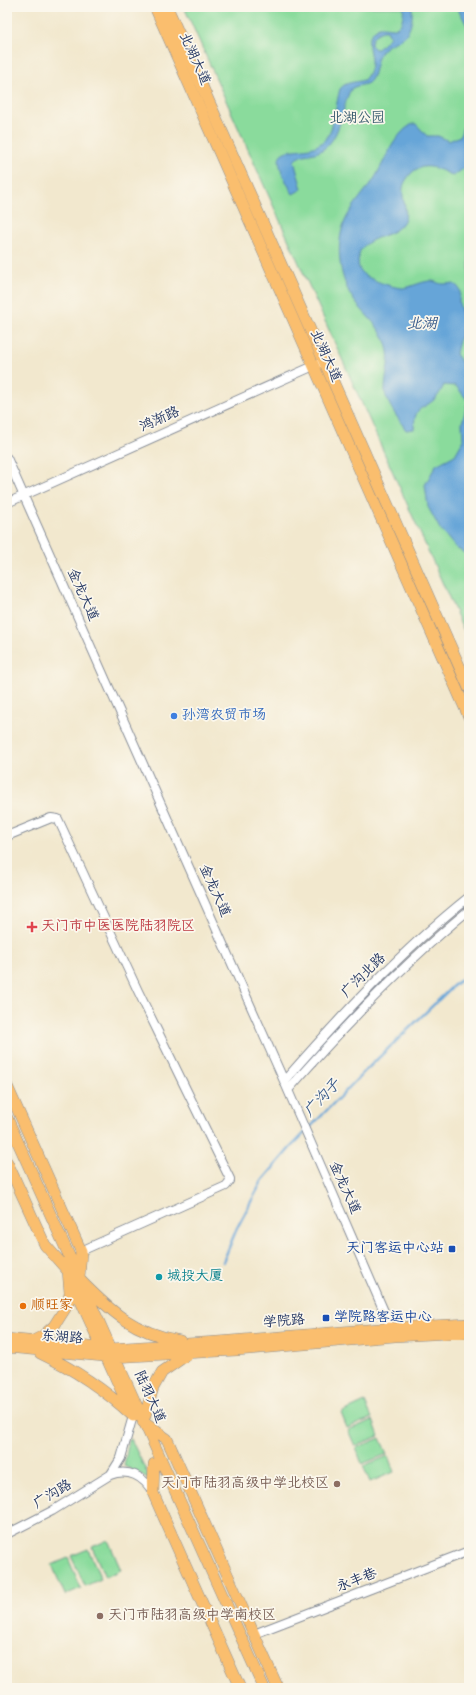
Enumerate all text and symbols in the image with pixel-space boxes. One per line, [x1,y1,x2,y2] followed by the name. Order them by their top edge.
[173,29,215,89] street label: 北湖大道
[329,109,385,129] park label: 北湖公园
[407,314,439,336] water label: 北湖
[304,326,346,386] street label: 北湖大道
[137,402,183,438] street label: 鸿渐路
[61,565,103,625] street label: 金龙大道
[182,706,266,726] place label: 孙湾农贸市场
[169,711,179,721] marker: 孙湾农贸市场
[193,861,235,921] street label: 金龙大道
[41,917,195,937] place label: 天门市中医医院陆羽院区
[26,921,38,933] marker: 天门市中医医院陆羽院区
[337,949,391,1003] street label: 广沟北路
[300,1074,347,1123] water label: 广沟子
[323,1158,365,1218] street label: 金龙大道
[346,1239,444,1259] place label: 天门客运中心站
[447,1244,457,1254] marker: 天门客运中心站
[167,1267,223,1287] place label: 城投大厦
[154,1272,164,1282] marker: 城投大厦
[31,1296,73,1316] place label: 顺旺家
[18,1301,28,1311] marker: 顺旺家
[334,1308,432,1328] place label: 学院路客运中心
[262,1310,306,1334] street label: 学院路
[321,1313,331,1323] marker: 学院路客运中心
[40,1326,84,1350] street label: 东湖路
[128,1367,170,1427] street label: 陆羽大道
[161,1474,329,1494] place label: 天门市陆羽高级中学北校区
[30,1476,76,1514] street label: 广沟路
[332,1479,342,1489] marker: 天门市陆羽高级中学北校区
[334,1564,381,1598] street label: 永丰巷
[108,1606,276,1626] place label: 天门市陆羽高级中学南校区
[95,1611,105,1621] marker: 天门市陆羽高级中学南校区

